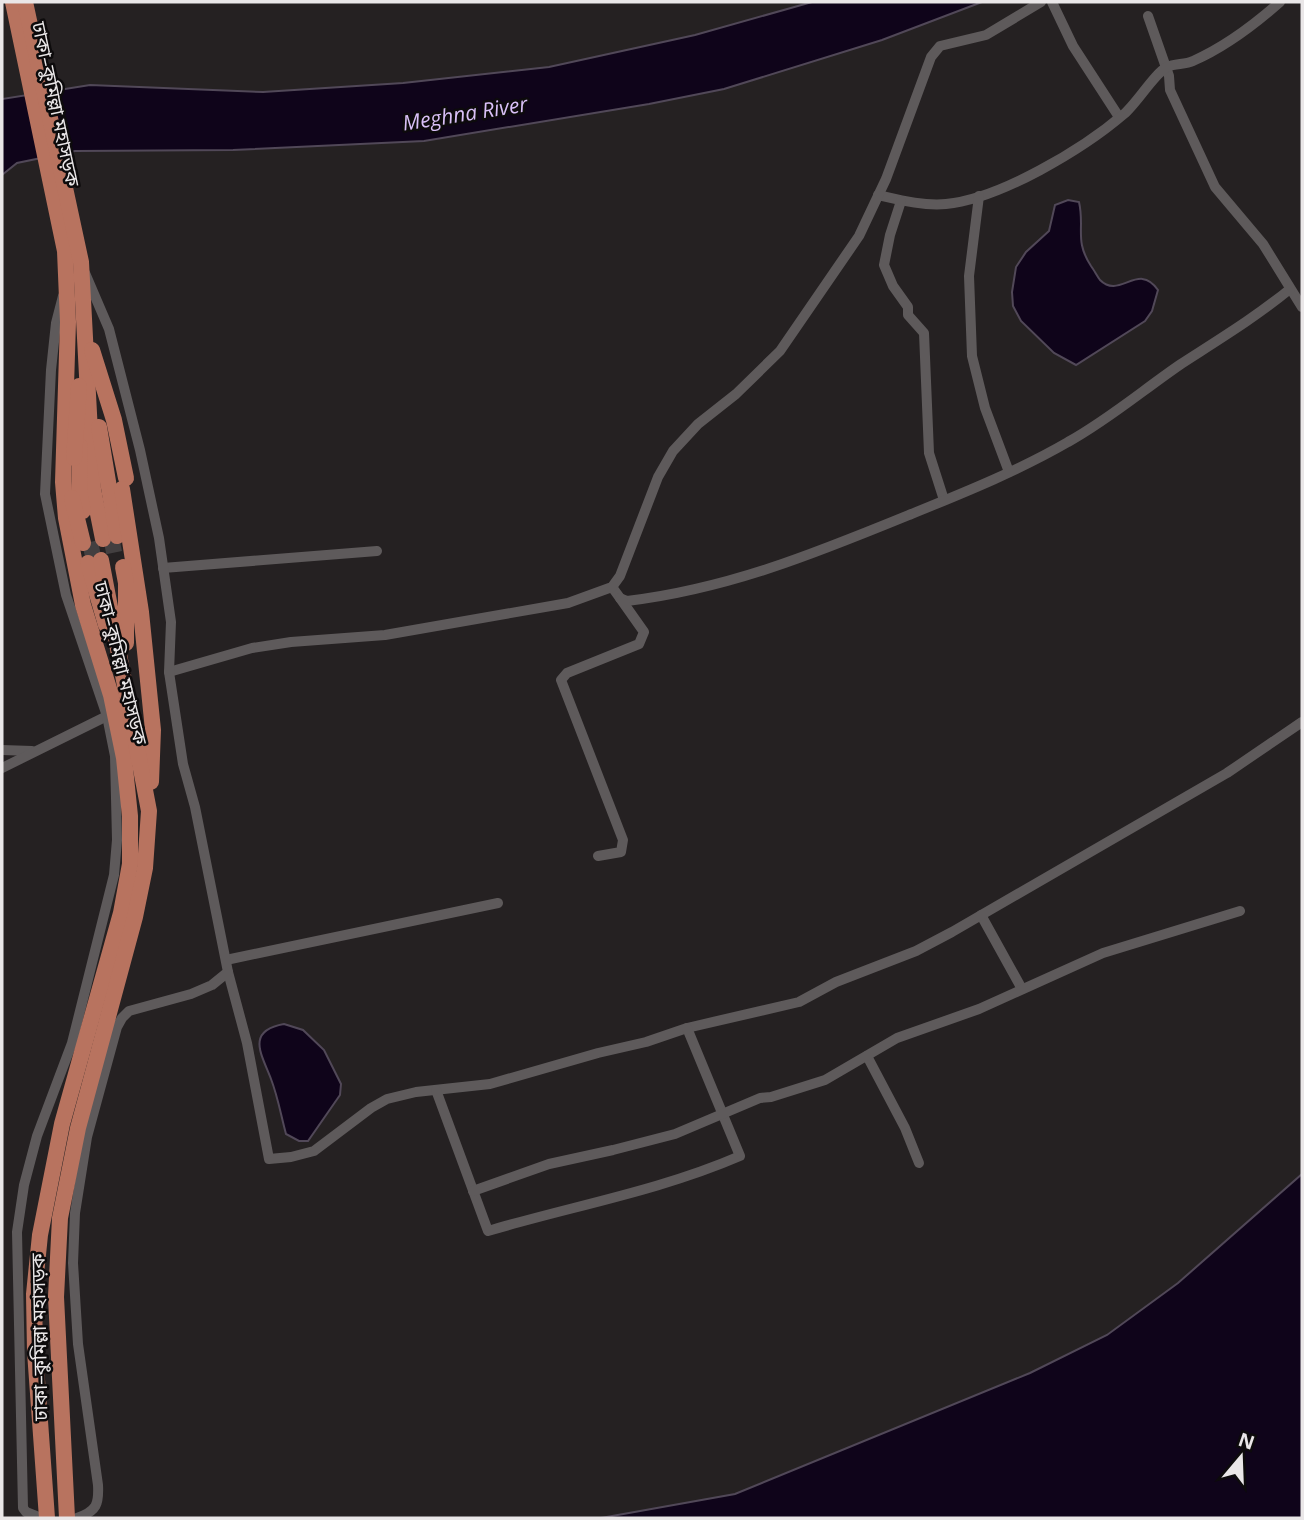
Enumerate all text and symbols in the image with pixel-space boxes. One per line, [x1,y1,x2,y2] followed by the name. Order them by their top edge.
[26,18,86,189] street label: ঢাকা–কুমিল্লা মহাসড়ক
[400,89,530,137] water label: Meghna River
[88,578,154,748] street label: ঢাকা–কুমিল্লা মহাসড়ক
[25,1252,53,1422] street label: ঢাকা–কুমিল্লা মহাসড়ক
[1206,1422,1276,1492] north arrow
[1235,1426,1258,1456] text: N

